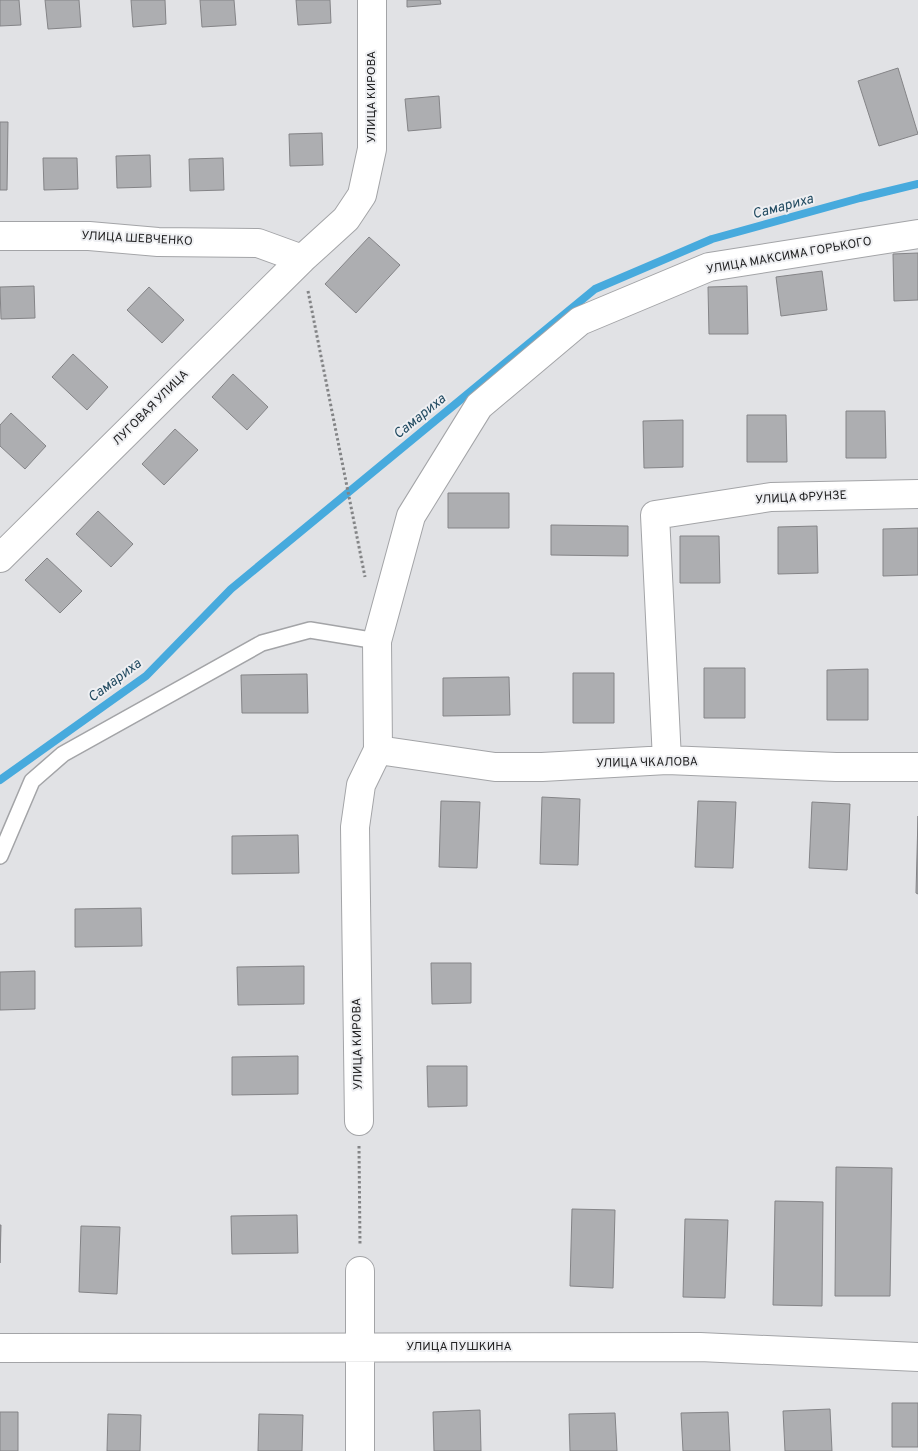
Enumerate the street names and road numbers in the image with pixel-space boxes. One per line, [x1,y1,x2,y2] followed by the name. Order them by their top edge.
[364,51,380,143] street label: УЛИЦА КИРОВА
[81,228,193,250] street label: УЛИЦА ШЕВЧЕНКО
[705,234,873,278] street label: УЛИЦА МАКСИМА ГОРЬКОГО
[110,367,192,449] street label: ЛУГОВАЯ УЛИЦА
[755,488,847,508] street label: УЛИЦА ФРУНЗЕ
[596,754,698,772] street label: УЛИЦА ЧКАЛОВА
[349,998,367,1090] street label: УЛИЦА КИРОВА
[406,1339,512,1355] street label: УЛИЦА ПУШКИНА

